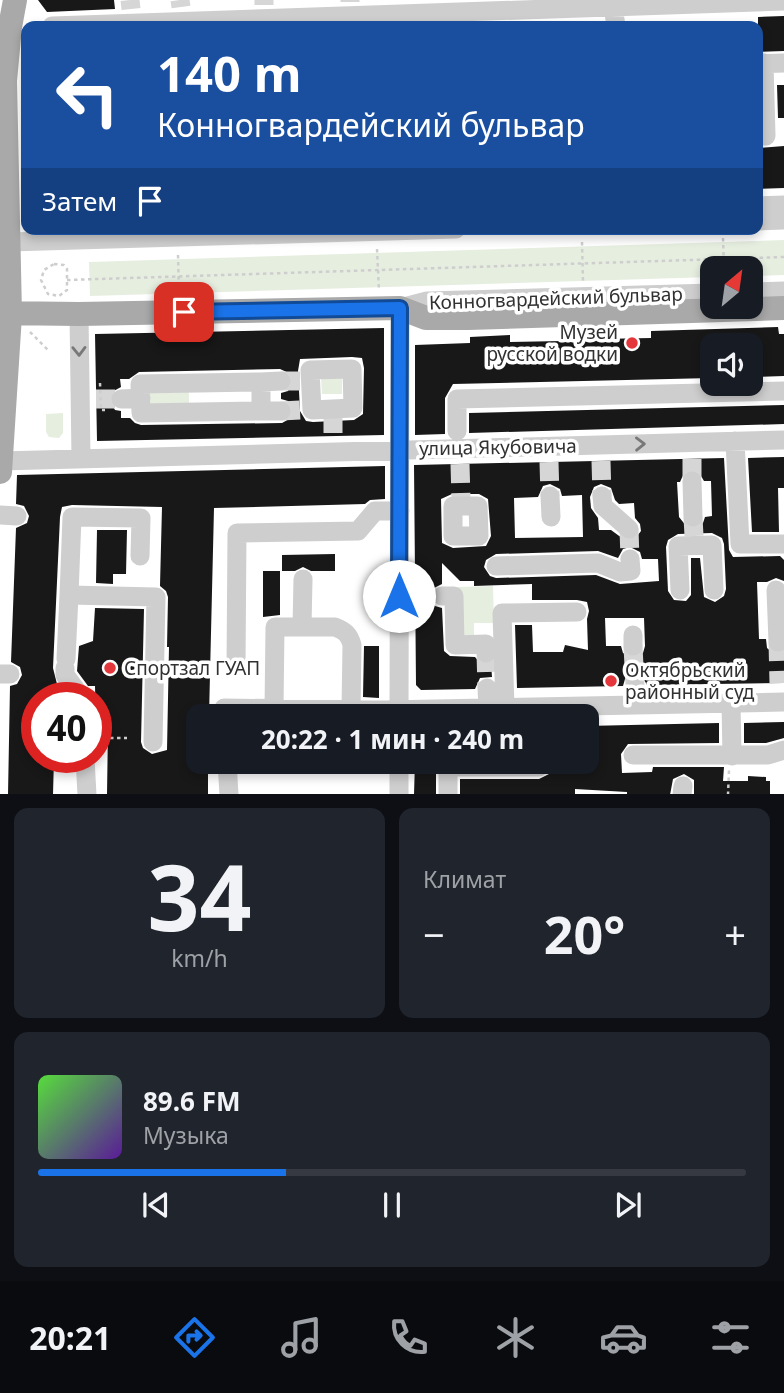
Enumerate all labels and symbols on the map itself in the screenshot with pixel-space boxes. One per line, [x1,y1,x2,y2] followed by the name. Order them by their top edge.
[700,256,763,318] north arrow
[429,281,683,315] street label: Конногвардейский бульвар
[154,282,214,342] pin
[486,319,618,367] place label: Музей русской водки
[624,335,640,351] marker: Музей русской водки
[71,346,87,357] one-way arrow
[419,433,577,461] street label: улица Якубовича
[634,436,645,451] one-way arrow
[362,559,436,633] position arrow
[124,655,260,681] place label: Спортзал ГУАП
[625,657,755,705] place label: Октябрьский районный суд
[102,660,118,676] marker: Спортзал ГУАП
[603,673,619,689] marker: Октябрьский районный суд
[21,682,112,773] speed limit sign: 40

